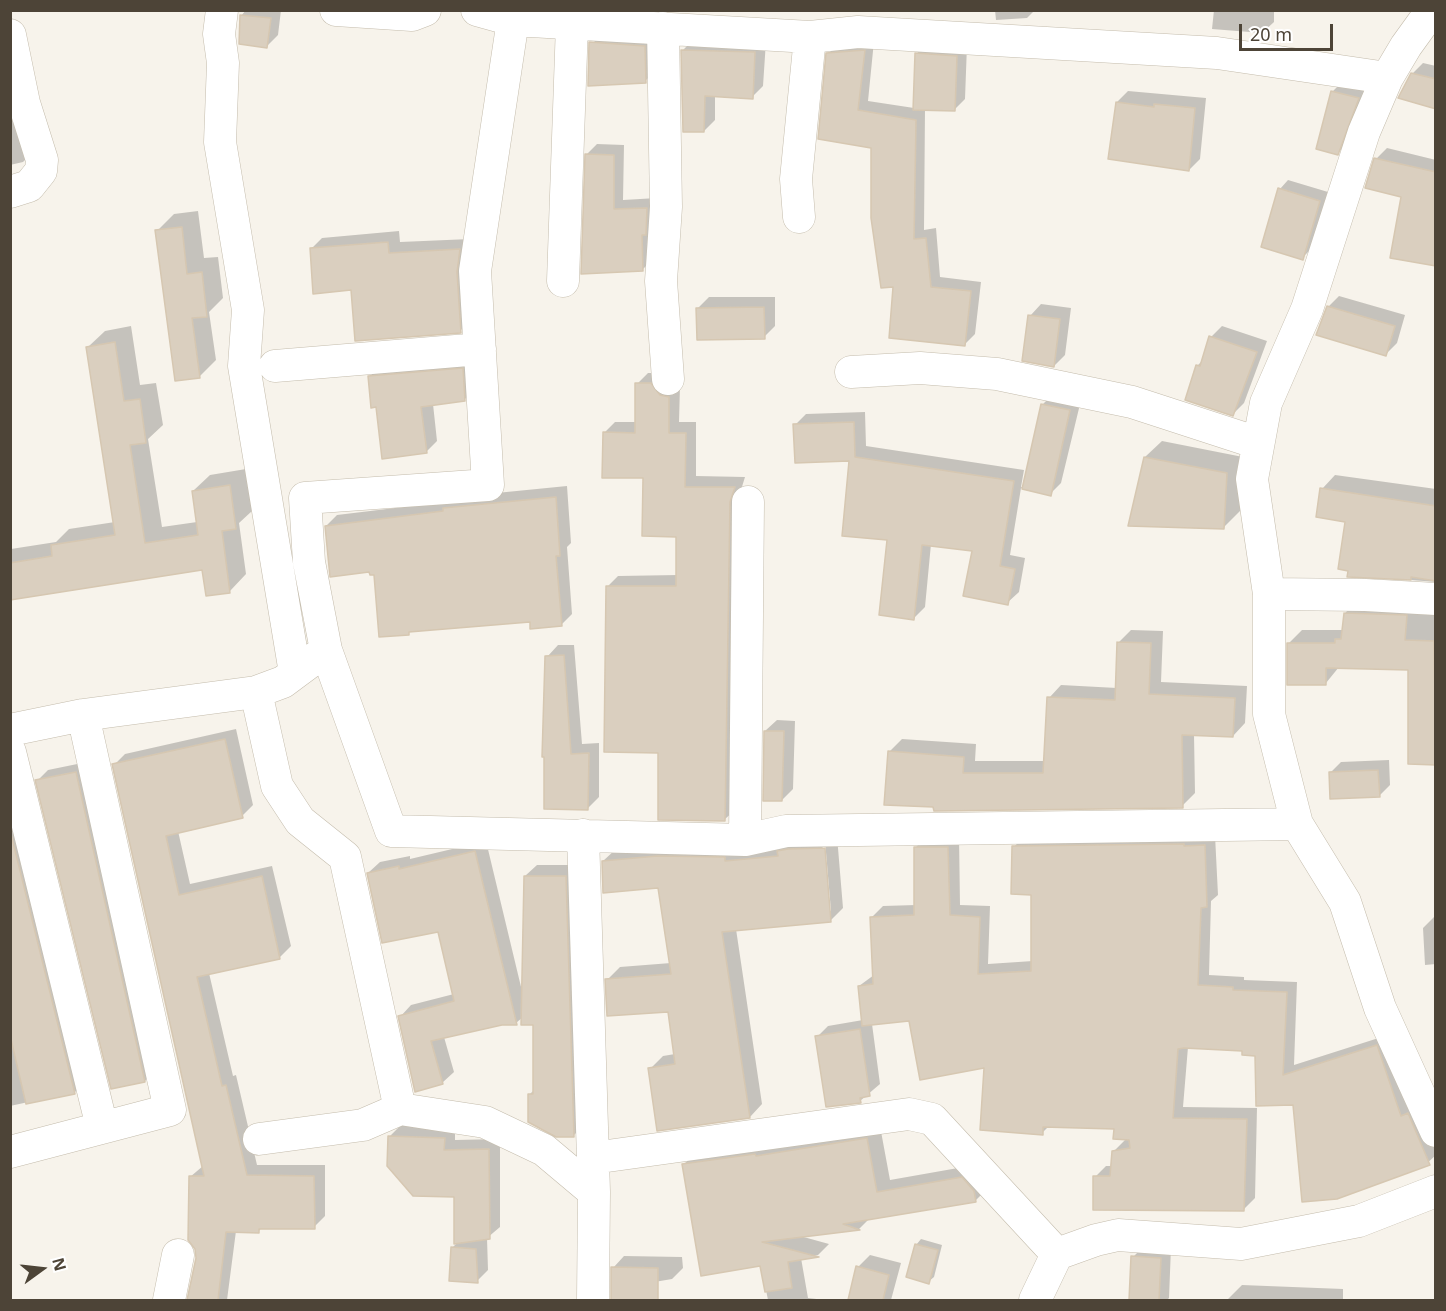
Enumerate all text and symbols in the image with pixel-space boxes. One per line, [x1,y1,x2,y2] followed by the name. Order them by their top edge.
[1242,12,1336,50] scale bar
[1250,22,1292,46] text: 20 m
[12,1239,72,1299] north arrow
[47,1255,72,1273] text: N

